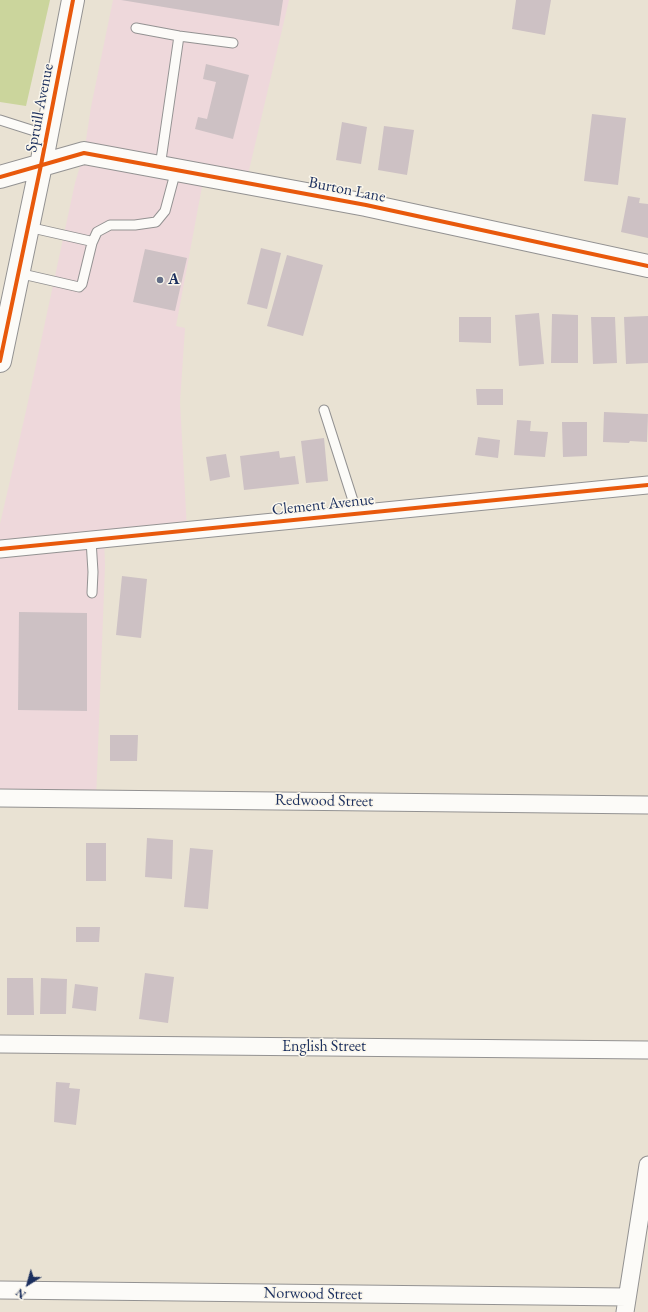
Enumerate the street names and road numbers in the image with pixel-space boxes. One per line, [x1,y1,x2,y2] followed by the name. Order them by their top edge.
[22,62,58,154] street label: Spruill Avenue
[307,173,387,207] street label: Burton Lane
[271,490,375,520] street label: Clement Avenue
[275,791,373,811] street label: Redwood Street
[282,1037,366,1057] street label: English Street
[263,1284,363,1304] street label: Norwood Street

